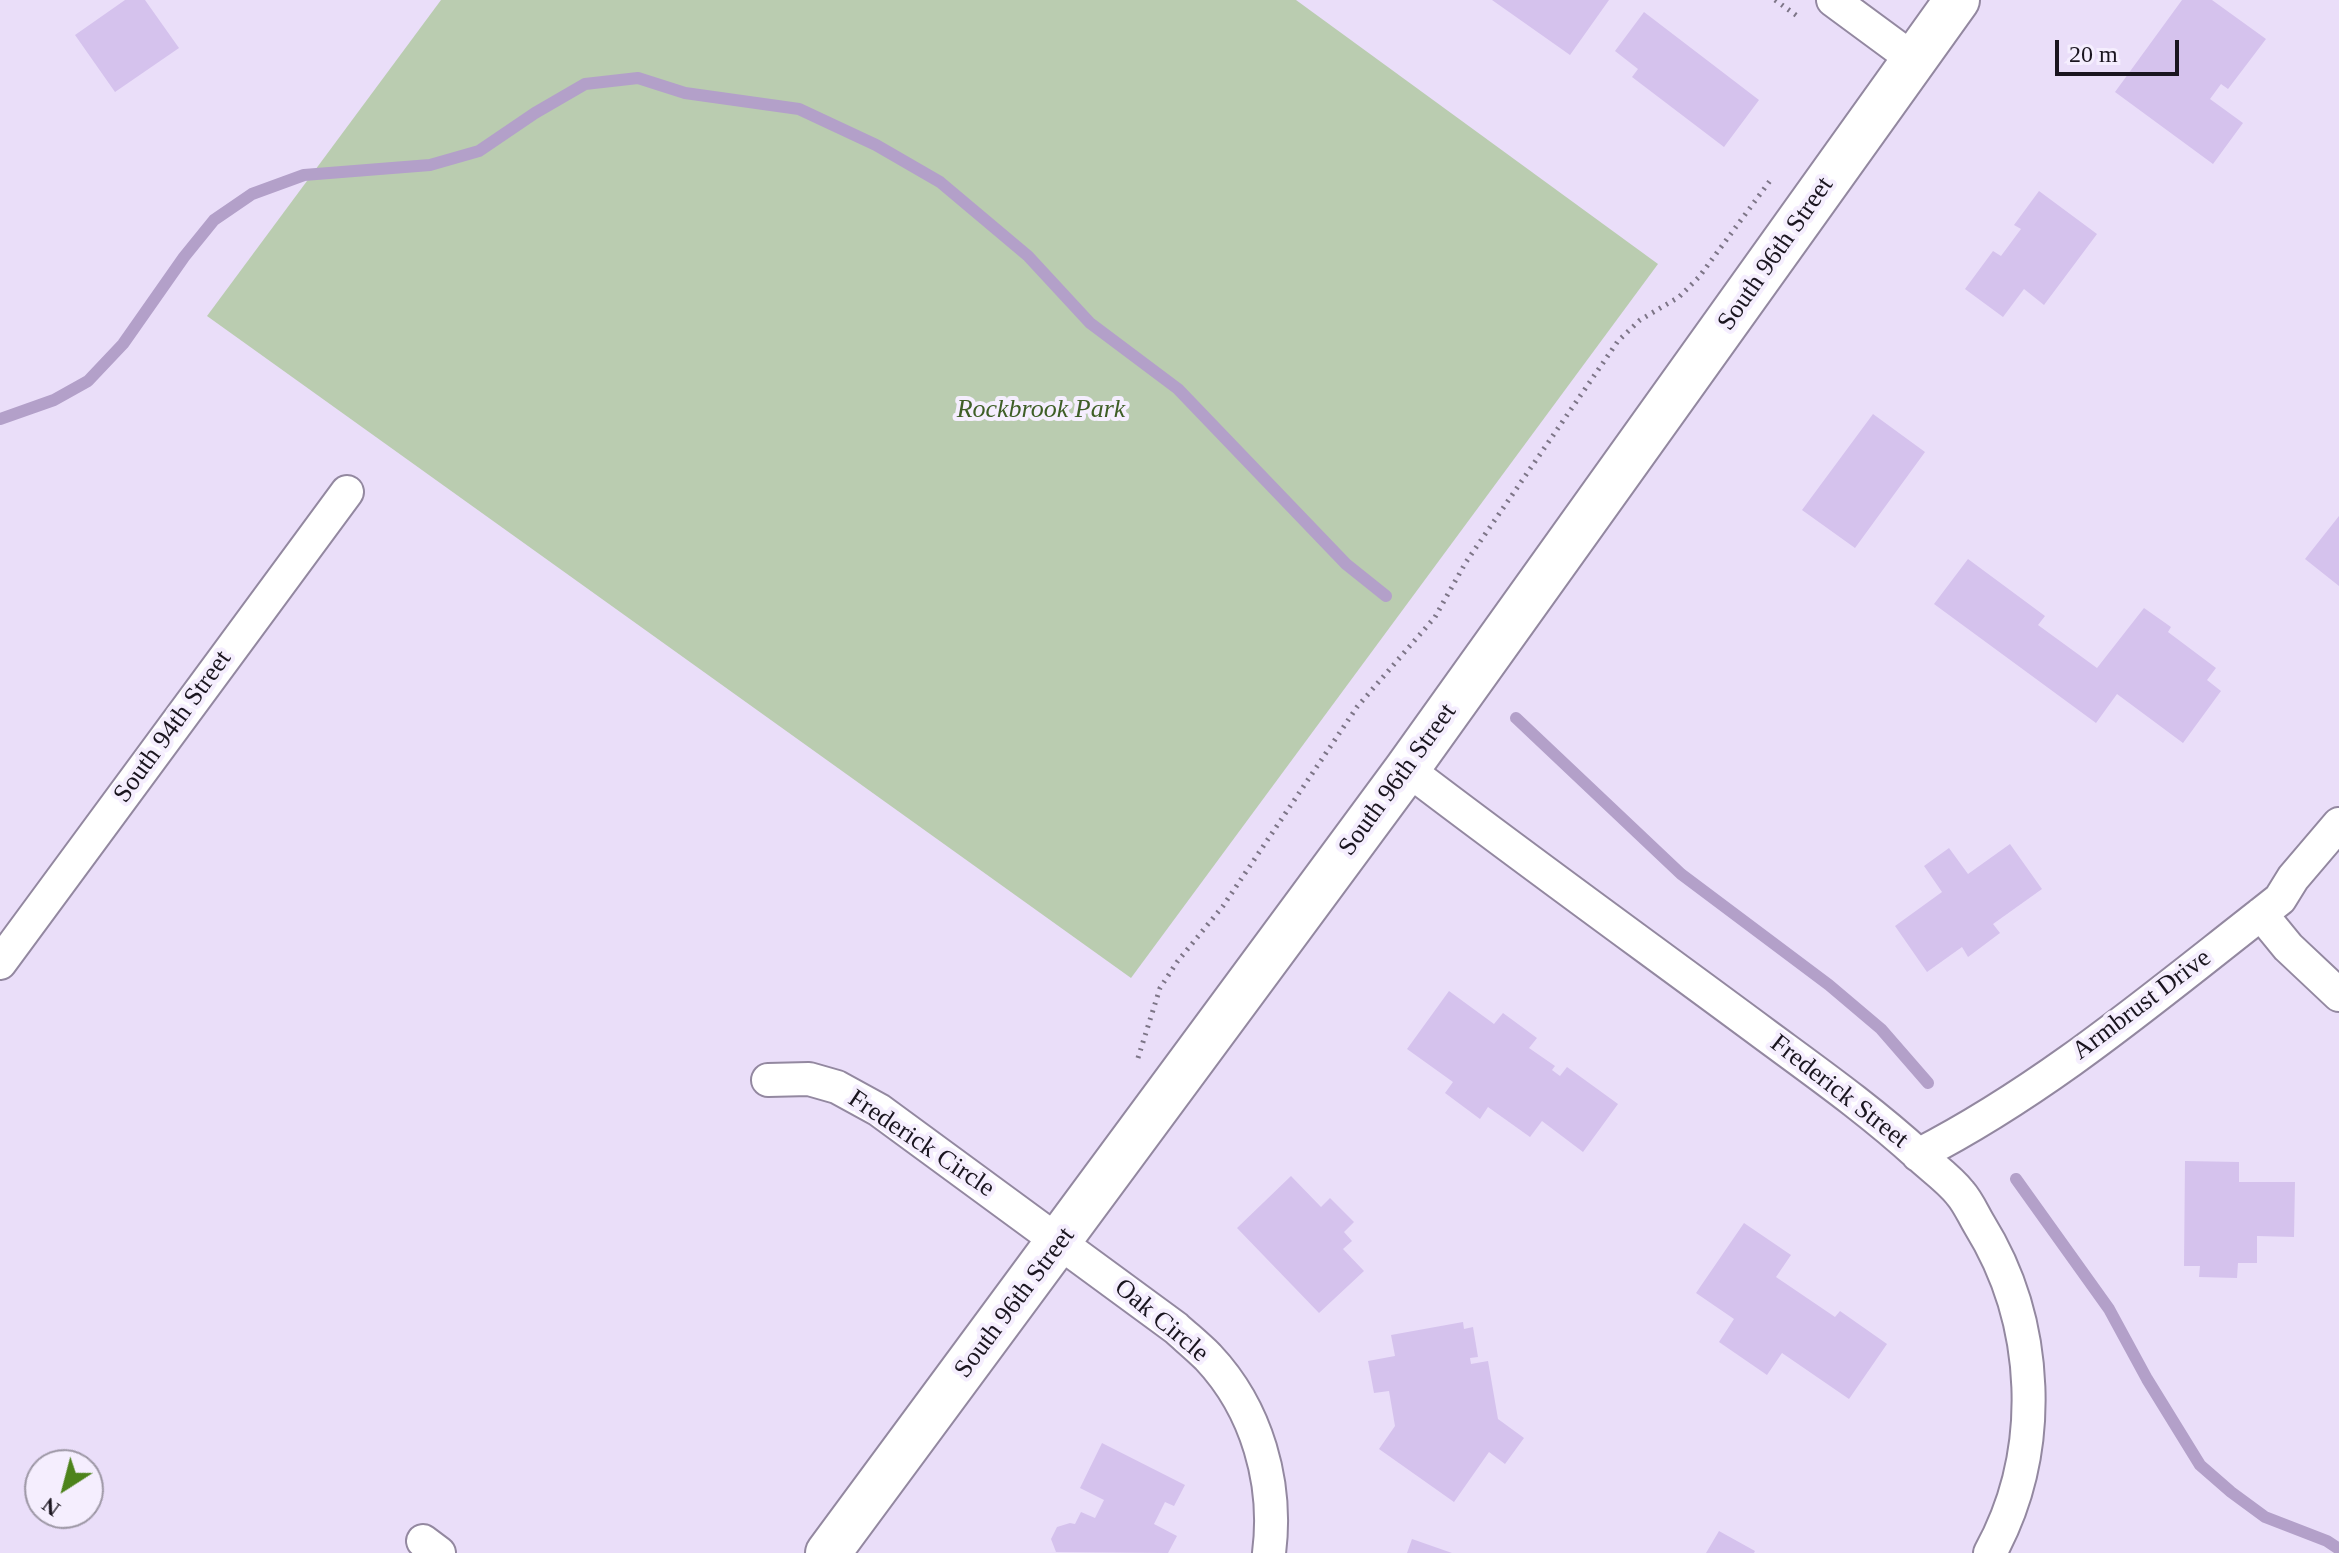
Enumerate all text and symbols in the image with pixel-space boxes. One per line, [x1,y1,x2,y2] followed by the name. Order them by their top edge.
[2059,24,2183,74] scale bar
[2069,41,2118,67] text: 20 m
[1711,171,1841,337] street label: South 96th Street
[957,394,1125,426] park label: Rockbrook Park
[107,645,239,809] street label: South 94th Street
[1332,698,1464,862] street label: South 96th Street
[2067,943,2217,1067] street label: Armbrust Drive
[1764,1028,1914,1156] street label: Frederick Street
[842,1084,1000,1204] street label: Frederick Circle
[948,1222,1082,1384] street label: South 96th Street
[1108,1273,1214,1369] street label: Oak Circle
[24,1449,104,1529] north arrow
[37,1492,65,1522] text: N

